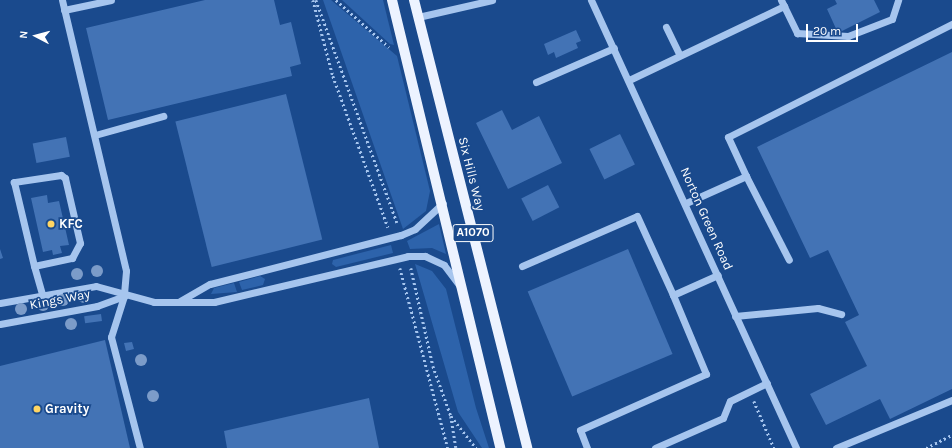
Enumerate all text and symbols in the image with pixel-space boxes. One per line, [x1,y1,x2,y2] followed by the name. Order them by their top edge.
[16,16,56,56] north arrow
[808,16,860,42] scale bar
[813,24,841,38] text: 20 m
[17,30,30,39] text: N
[454,135,488,213] street label: Six Hills Way
[676,165,736,273] street label: Norton Green Road
[59,216,83,232] place label: KFC
[46,219,56,229] marker: KFC
[452,223,494,243] road number: A1070
[28,286,92,314] street label: Kings Way
[45,401,89,417] place label: Gravity
[32,404,42,414] marker: Gravity

